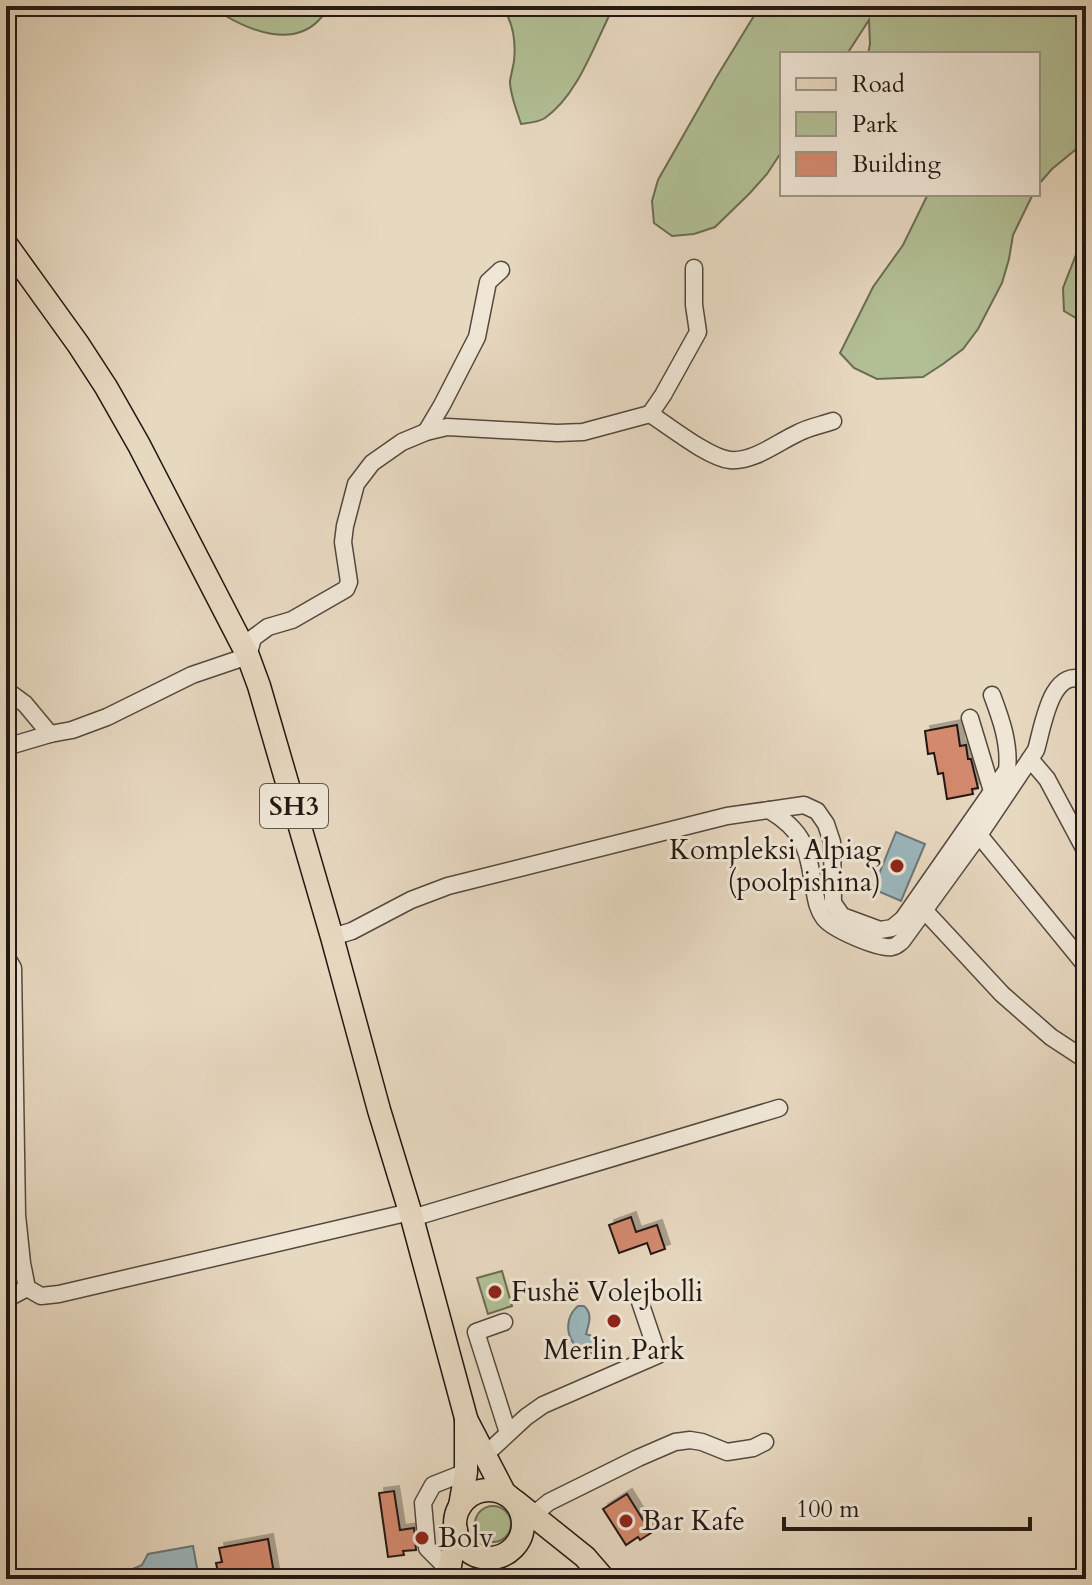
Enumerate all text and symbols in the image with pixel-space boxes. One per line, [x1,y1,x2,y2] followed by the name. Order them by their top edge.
[780,52,1040,196] legend
[852,68,905,101] text: Road
[852,108,898,141] text: Park
[852,148,942,181] text: Building
[260,784,328,828] road number: SH3
[669,831,881,901] place label: Kompleksi Alpiag (poolpishina)
[888,857,906,875] marker: Kompleksi Alpiag (poolpishina)
[511,1273,703,1311] place label: Fushë Volejbolli
[486,1283,504,1301] marker: Fushë Volejbolli
[605,1312,623,1330] marker: Merlin Park
[543,1331,685,1369] place label: Merlin Park
[784,1481,1030,1531] scale bar
[796,1493,860,1526] text: 100 m
[642,1502,745,1540] place label: Bar Kafe
[617,1512,635,1530] marker: Bar Kafe
[438,1519,494,1557] place label: Bolv
[413,1529,431,1547] marker: Bolv

